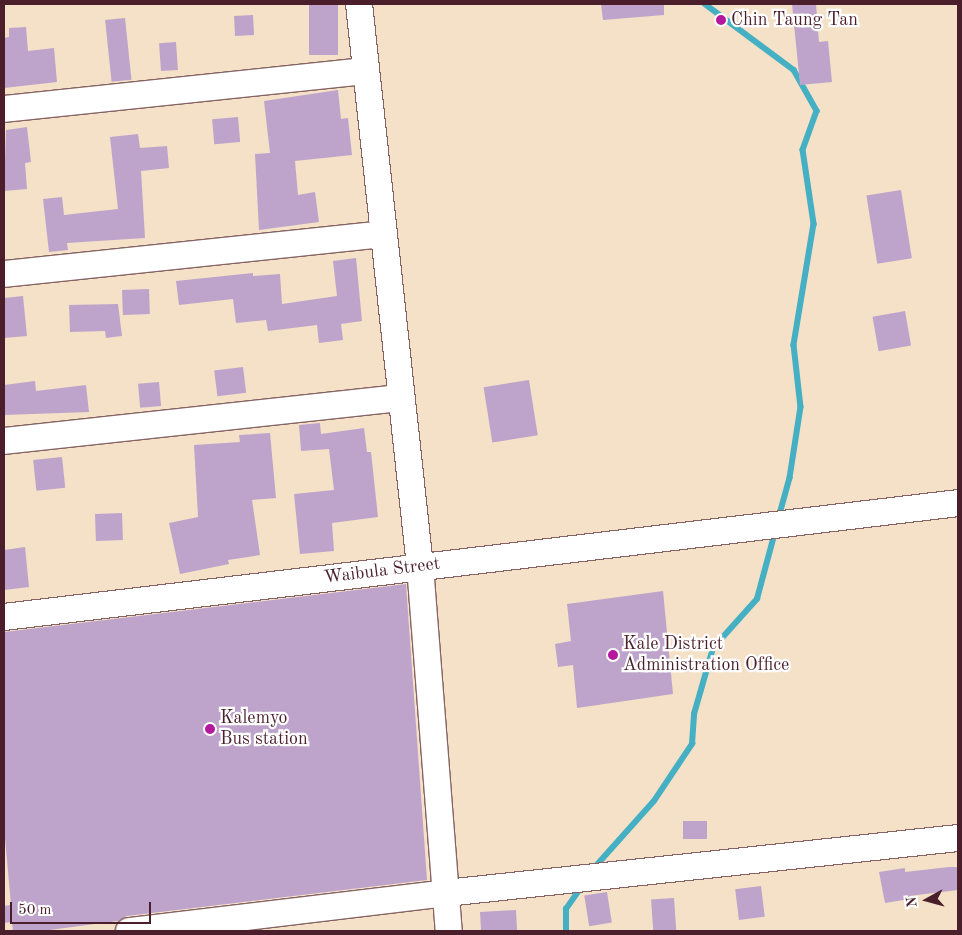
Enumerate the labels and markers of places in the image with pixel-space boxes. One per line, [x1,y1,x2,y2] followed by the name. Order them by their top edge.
[731,9,858,31] place label: Chin Taung Tan
[715,14,727,26] marker: Chin Taung Tan
[623,634,789,676] place label: Kale District Administration Office
[607,649,619,661] marker: Kale District Administration Office
[220,708,308,751] place label: Kalemyo Bus station
[204,723,216,735] marker: Kalemyo Bus station

